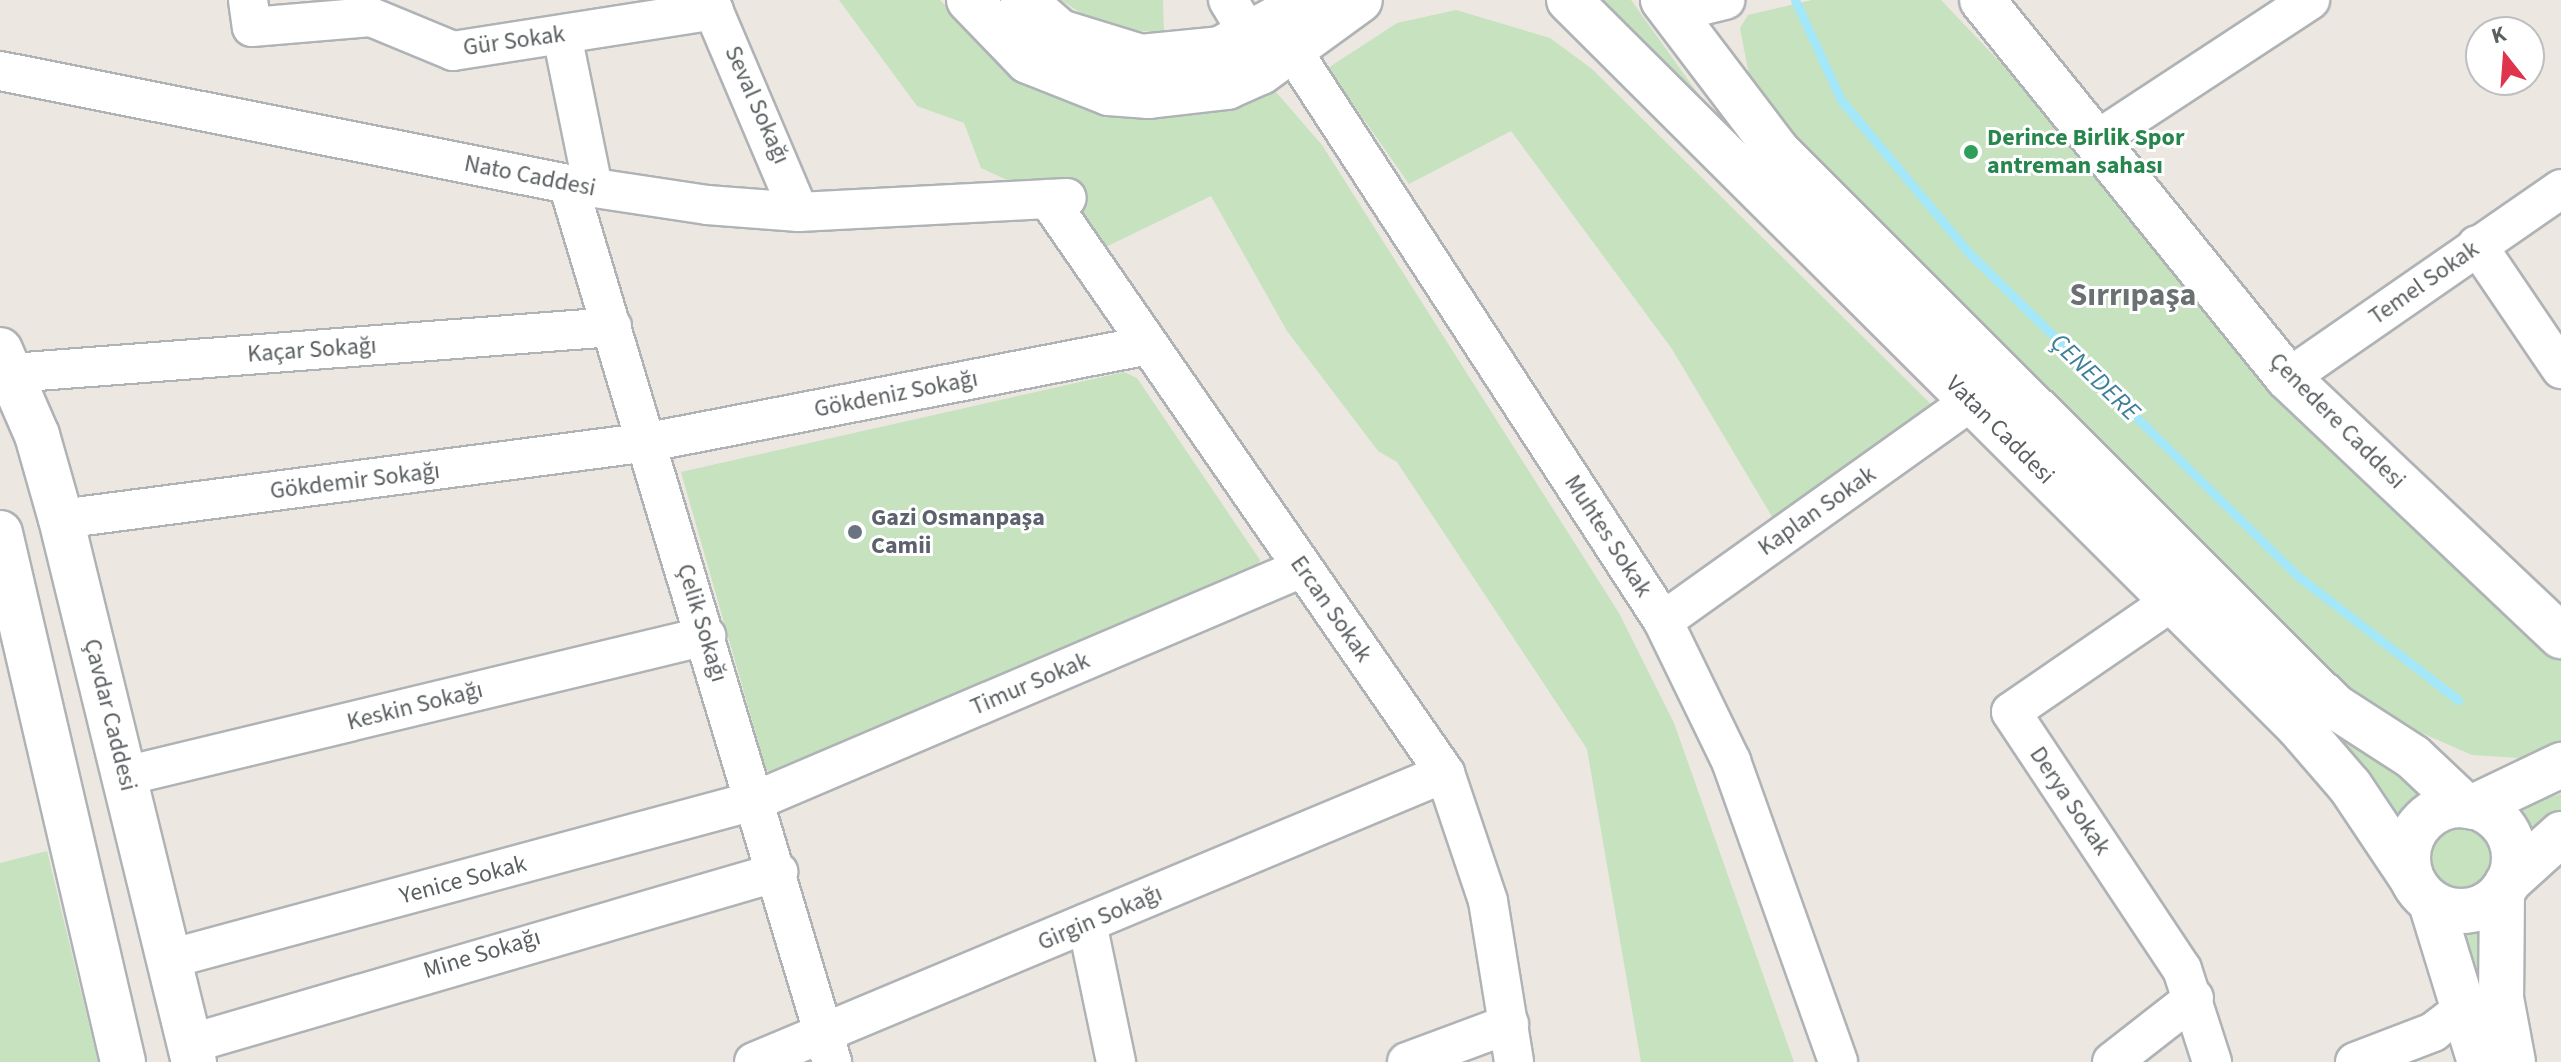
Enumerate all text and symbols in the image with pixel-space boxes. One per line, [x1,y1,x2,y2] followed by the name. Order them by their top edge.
[2465,16,2545,96] north arrow
[2487,18,2510,52] text: K
[461,20,567,62] street label: Gür Sokak
[718,42,796,168] street label: Seval Sokağı
[1987,124,2184,180] place label: Derince Birlik Spor antreman sahası
[1962,143,1980,161] marker: Derince Birlik Spor antreman sahası
[462,149,598,203] street label: Nato Caddesi
[2364,235,2484,331] street label: Temel Sokak
[2070,276,2196,314] district label: Sırrıpaşa
[2044,327,2146,427] water label: ÇENEDERE
[246,331,378,369] street label: Kaçar Sokağı
[2263,347,2411,495] street label: Çenedere Caddesi
[812,364,980,424] street label: Gökdeniz Sokağı
[1940,370,2060,490] street label: Vatan Caddesi
[268,456,442,506] street label: Gökdemir Sokağı
[1753,460,1881,562] street label: Kaplan Sokak
[1558,470,1658,602] street label: Muhtes Sokak
[871,504,1045,560] place label: Gazi Osmanpaşa Camii
[846,523,864,541] marker: Gazi Osmanpaşa Camii
[1284,550,1378,668] street label: Ercan Sokak
[670,561,734,685] street label: Çelik Sokağı
[77,636,143,794] street label: Çavdar Caddesi
[966,646,1094,722] street label: Timur Sokak
[344,675,486,737] street label: Keskin Sokağı
[2023,741,2117,861] street label: Derya Sokak
[397,849,529,911] street label: Yenice Sokak
[1033,879,1167,957] street label: Girgin Sokağı
[420,923,544,985] street label: Mine Sokağı

